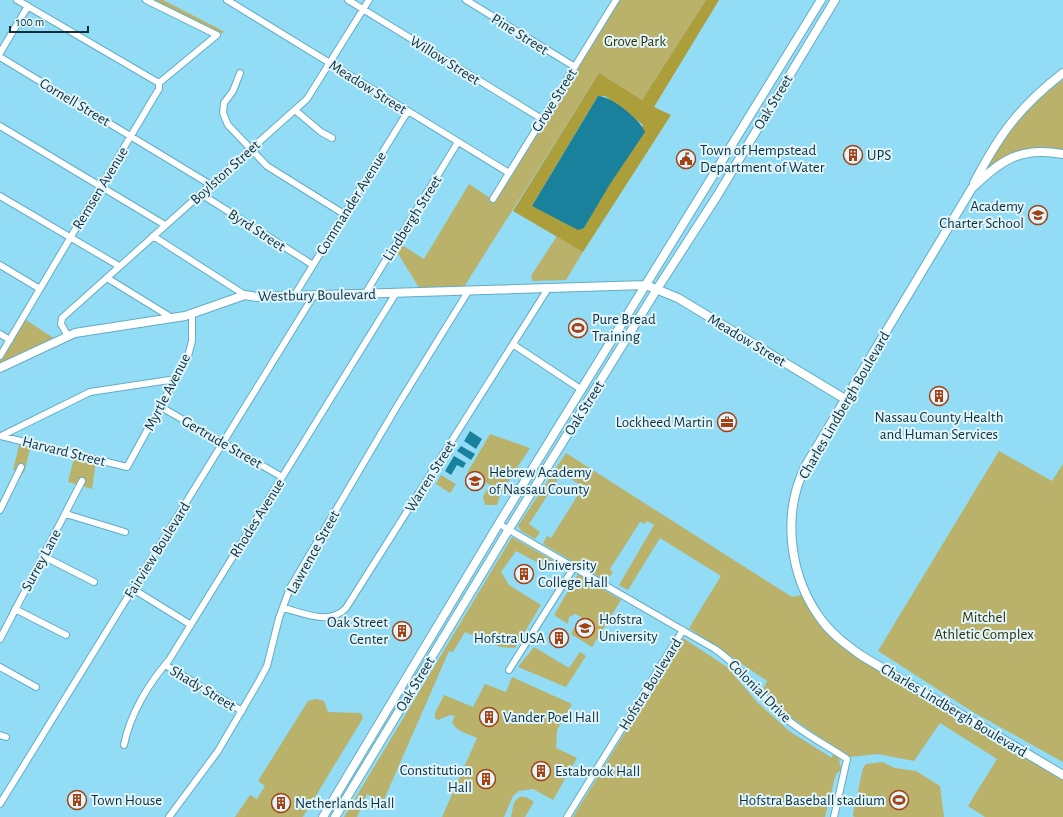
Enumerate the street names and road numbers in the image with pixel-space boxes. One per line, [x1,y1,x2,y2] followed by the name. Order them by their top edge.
[489,11,551,58] street label: Pine Street
[407,33,483,88] street label: Willow Street
[326,58,409,117] street label: Meadow Street
[529,66,580,135] street label: Grove Street
[751,72,796,132] street label: Oak Street
[37,76,113,129] street label: Cornell Street
[188,137,263,207] street label: Boylston Street
[70,144,131,232] street label: Remsen Avenue
[314,149,389,258] street label: Commander Avenue
[380,173,445,264] street label: Lindbergh Street
[225,206,288,254] street label: Byrd Street
[258,287,376,304] street label: Westbury Boulevard
[705,311,789,370] street label: Meadow Street
[796,329,893,481] street label: Charles Lindbergh Boulevard
[142,351,193,433] street label: Myrtle Avenue
[562,378,607,438] street label: Oak Street
[179,413,265,472] street label: Gertrude Street
[21,434,107,469] street label: Harvard Street
[402,438,458,515] street label: Warren Street
[227,476,288,560] street label: Rhodes Avenue
[122,499,193,601] street label: Fairview Boulevard
[284,508,343,597] street label: Lawrence Street
[19,527,64,594] street label: Surrey Lane
[616,636,685,733] street label: Hofstra Boulevard
[393,654,438,714] street label: Oak Street
[726,657,794,726] street label: Colonial Drive
[878,661,1030,760] street label: Charles Lindbergh Boulevard
[167,663,238,714] street label: Shady Street

